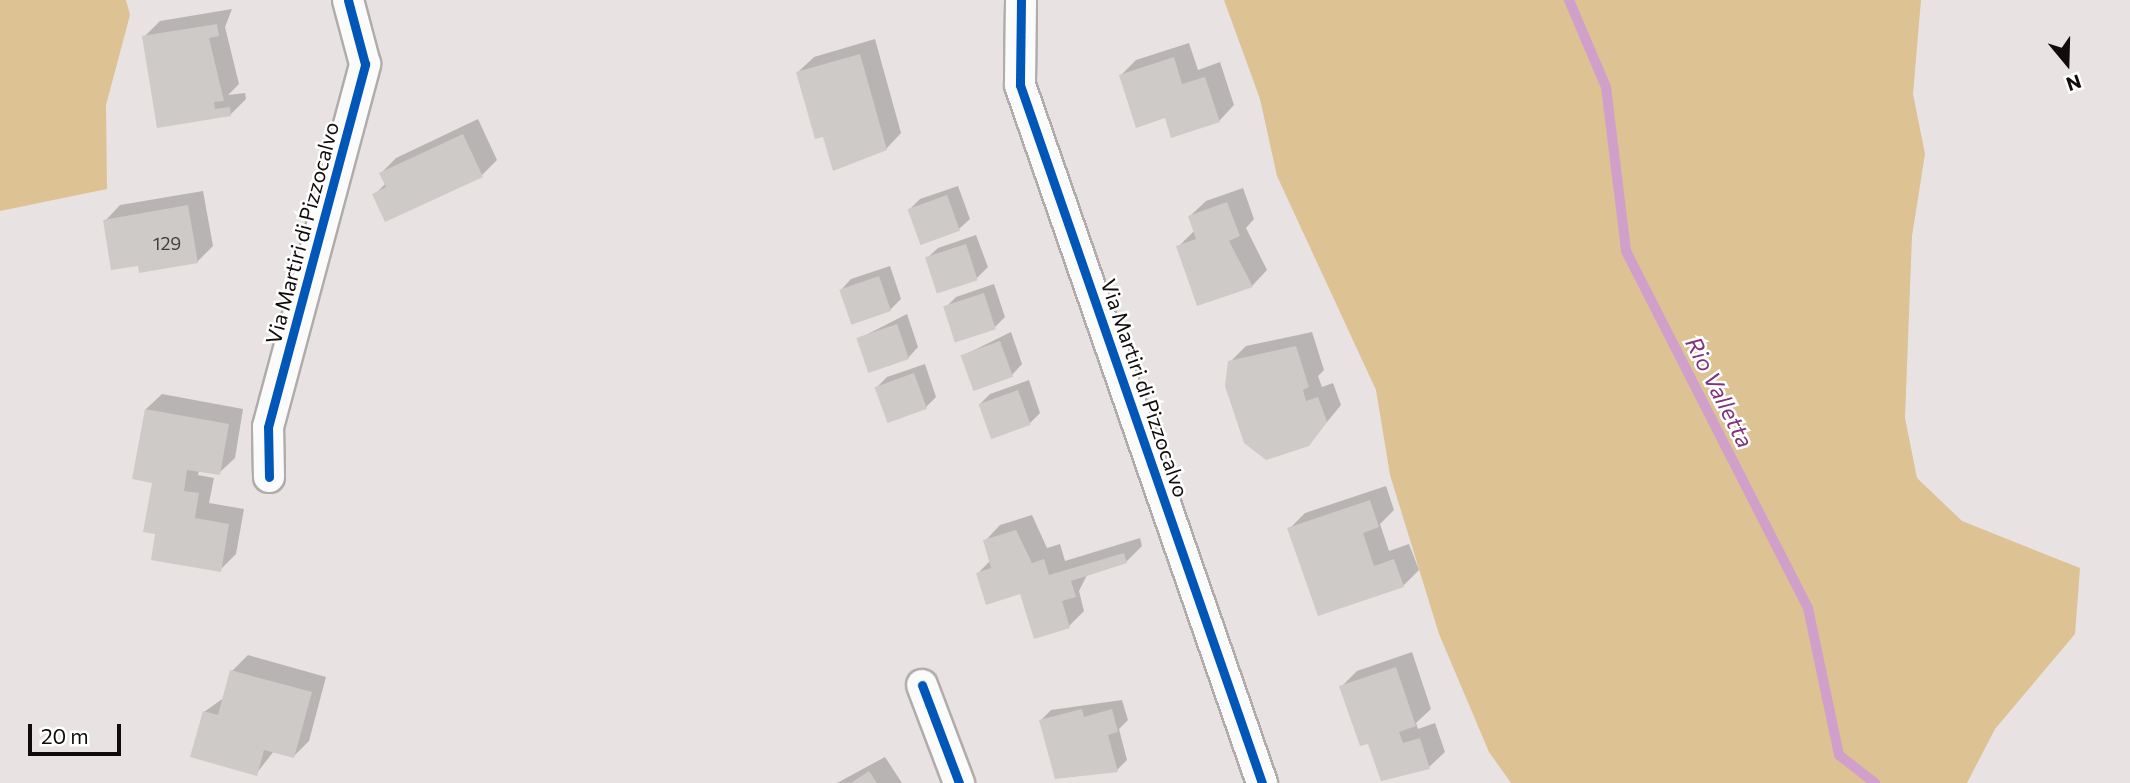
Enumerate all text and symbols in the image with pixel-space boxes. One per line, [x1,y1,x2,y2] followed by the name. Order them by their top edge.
[2032,28,2102,98] north arrow
[2064,70,2084,97] text: N
[260,119,344,347] street label: Via Martiri di Pizzocalvo
[153,232,181,254] house number: 129
[1096,276,1194,500] street label: Via Martiri di Pizzocalvo
[1680,332,1760,452] water label: Rio Valletta
[32,710,124,754] scale bar
[41,723,89,748] text: 20 m

